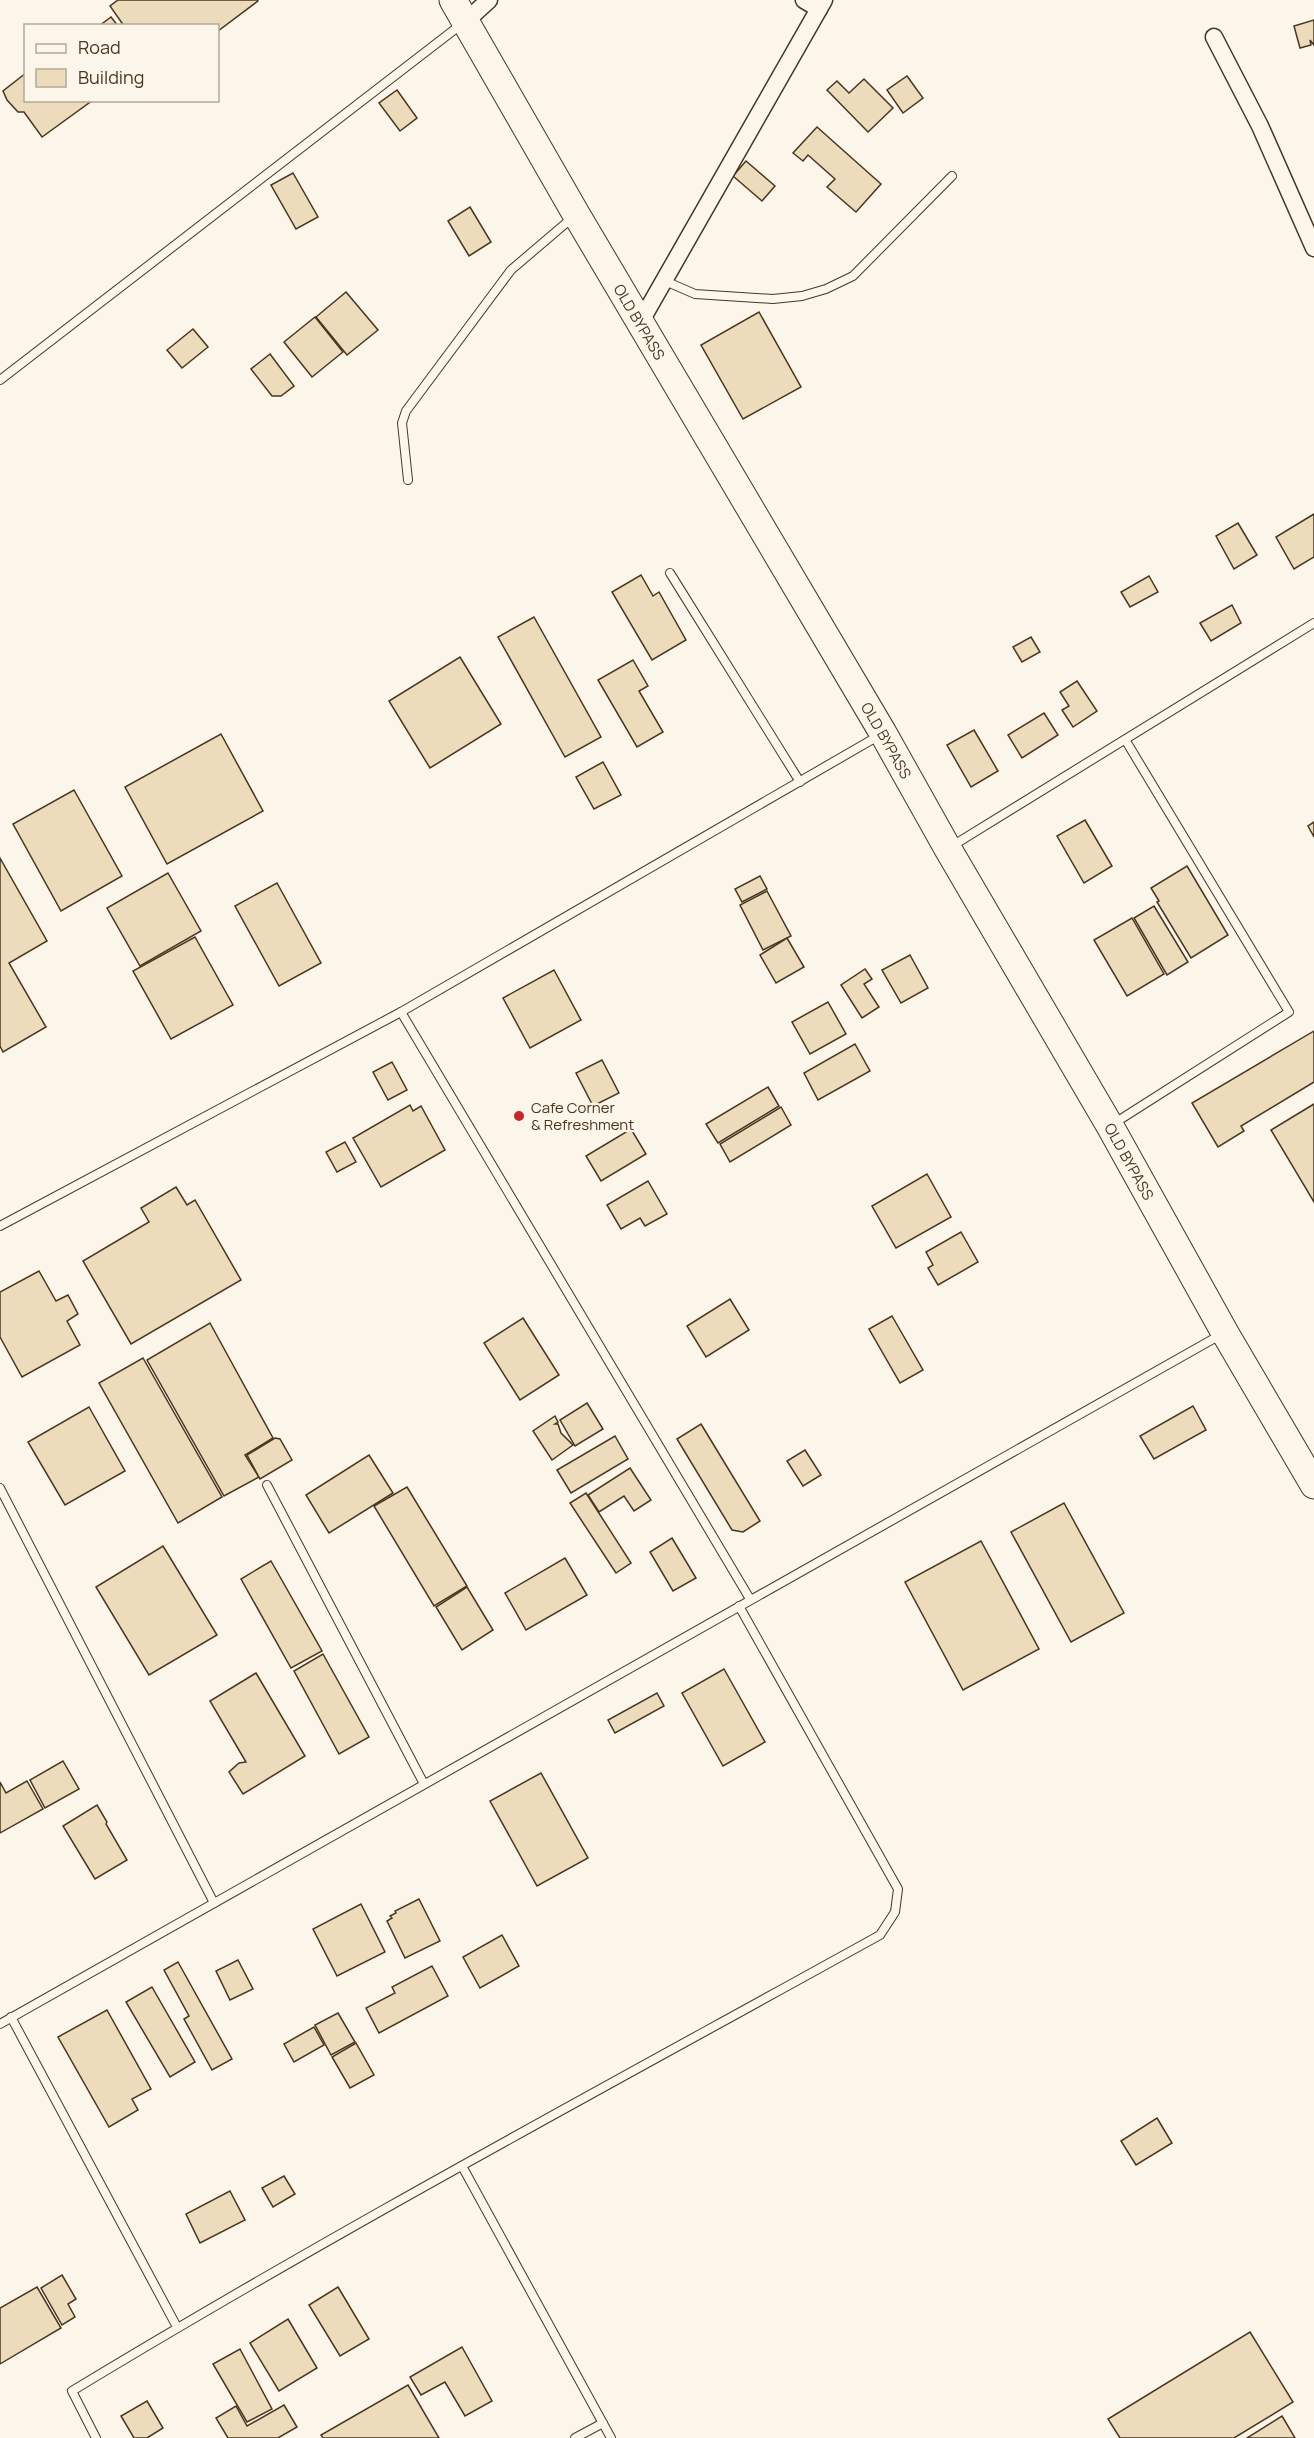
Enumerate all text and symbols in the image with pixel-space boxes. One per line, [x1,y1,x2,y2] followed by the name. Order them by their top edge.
[24,24,219,102] legend
[78,35,121,59] text: Road
[78,65,144,89] text: Building
[609,280,670,364] street label: OLD BYPASS
[856,698,917,782] street label: OLD BYPASS
[531,1097,634,1135] place label: Cafe Corner & Refreshment
[512,1109,526,1123] marker: Cafe Corner & Refreshment
[1100,1119,1159,1203] street label: OLD BYPASS

